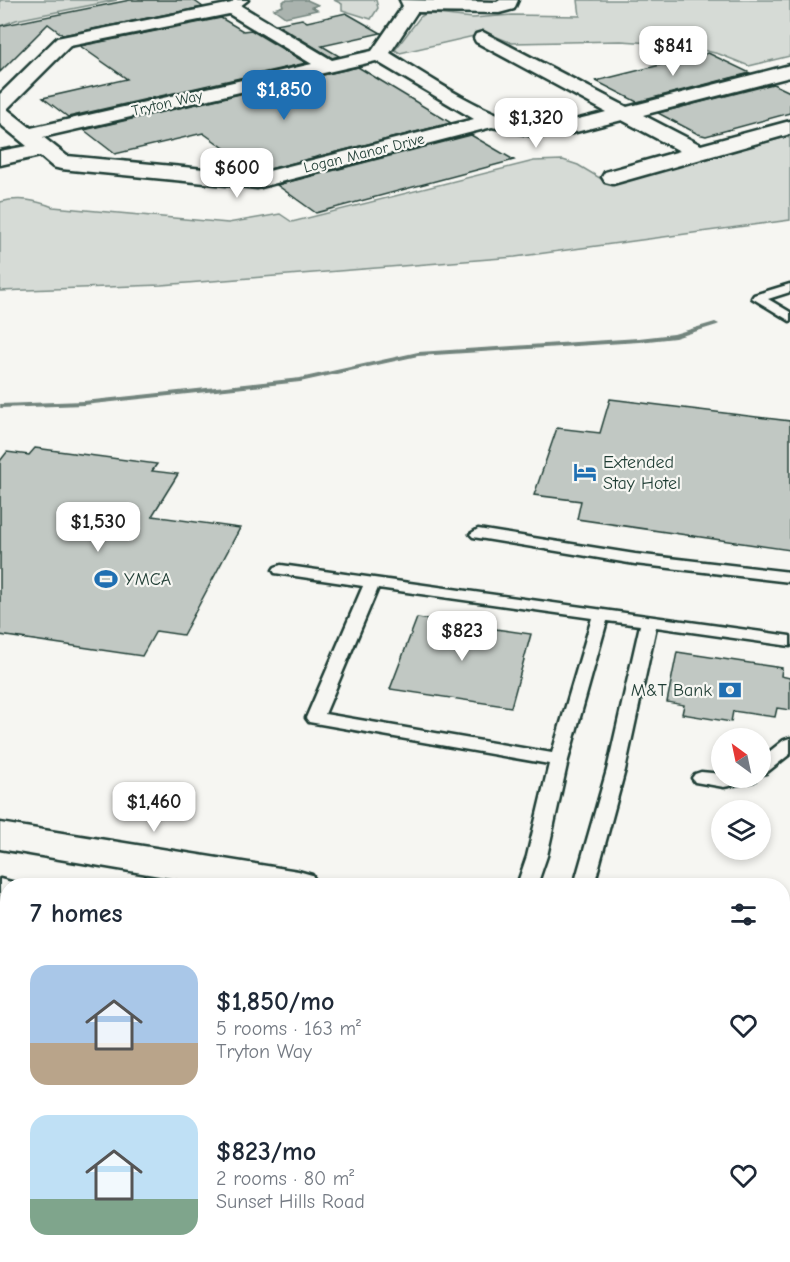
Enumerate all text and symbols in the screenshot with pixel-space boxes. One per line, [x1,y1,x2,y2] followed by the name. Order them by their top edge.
[637,26,709,77] pin: $841
[653,34,693,57] text: $841
[235,70,333,121] pin: $1,850
[256,78,312,101] text: $1,850
[130,86,204,120] street label: Tryton Way
[487,98,585,149] pin: $1,320
[509,106,563,129] text: $1,320
[302,129,427,177] street label: Logan Manor Drive
[201,148,273,199] pin: $600
[214,156,260,179] text: $600
[603,452,681,494] place label: Extended Stay Hotel
[572,459,598,485] hotel icon: Extended Stay Hotel
[49,502,147,553] pin: $1,530
[70,510,126,533] text: $1,530
[93,566,119,592] sports icon: YMCA
[124,569,171,590] place label: YMCA
[426,611,498,662] pin: $823
[441,619,483,642] text: $823
[717,677,743,703] bank icon: M&T Bank
[631,680,712,701] place label: M&T Bank
[711,728,771,788] north arrow
[711,728,771,860] map controls
[105,782,203,833] pin: $1,460
[127,790,182,813] text: $1,460
[711,800,771,860] button: layers
[727,898,760,931] icon: filters
[30,899,123,929] text: 7 homes
[216,987,334,1017] text: $1,850/mo
[78,989,150,1061] icon: home
[727,1009,760,1042] icon: heart
[216,1017,361,1040] text: 5 rooms · 163 m²
[216,1040,312,1063] text: Tryton Way
[216,1137,316,1167] text: $823/mo
[78,1139,150,1211] icon: home
[727,1159,760,1192] icon: heart
[216,1167,354,1190] text: 2 rooms · 80 m²
[216,1190,365,1213] text: Sunset Hills Road

